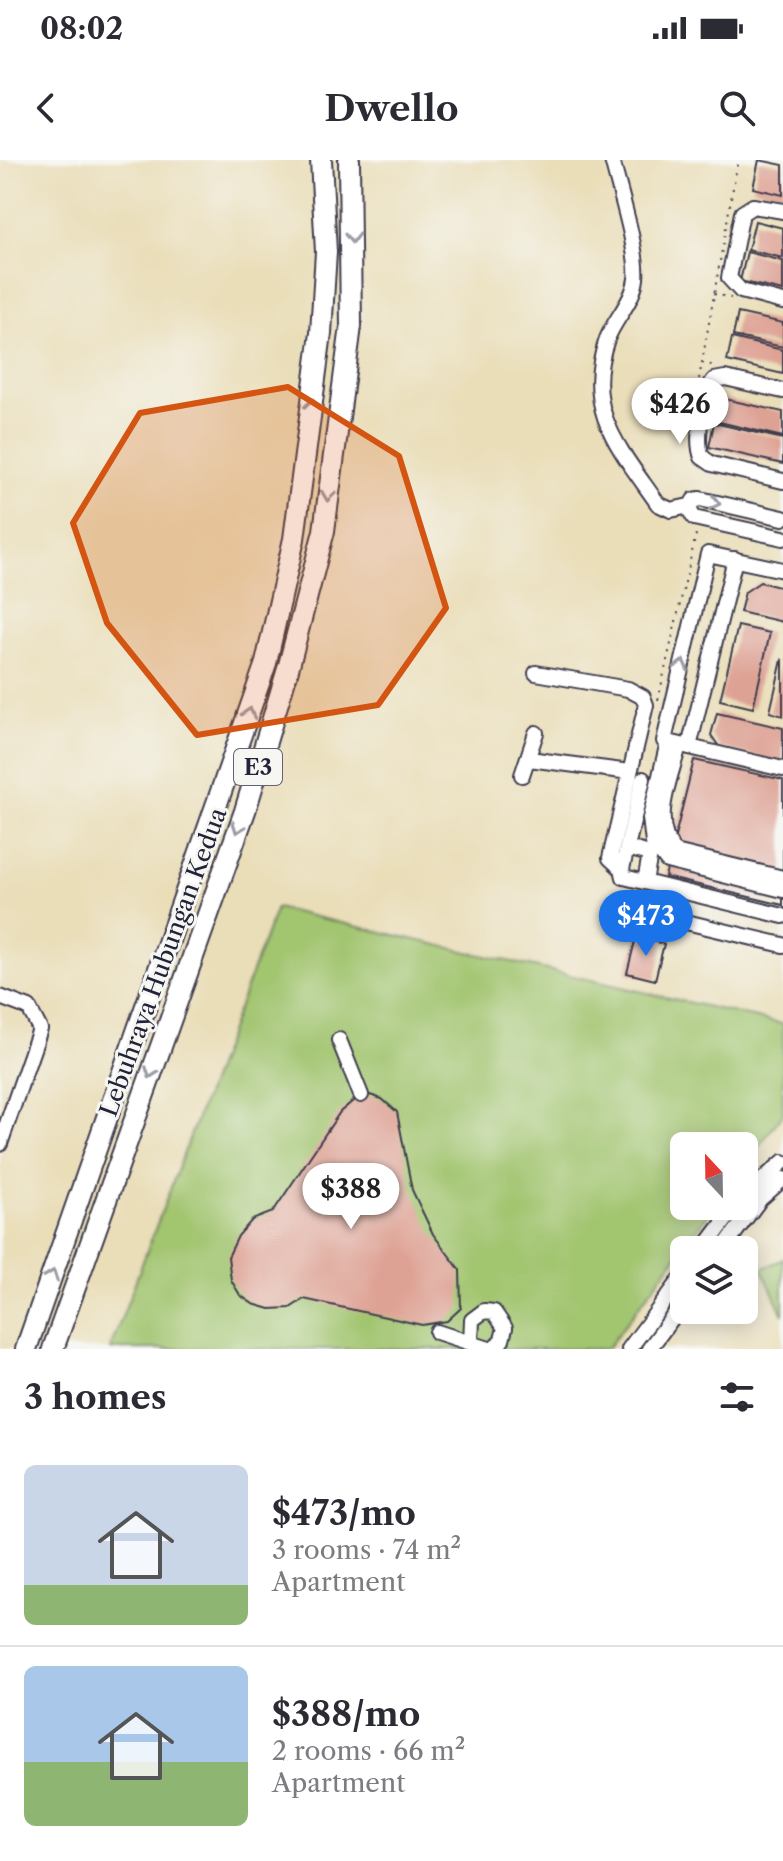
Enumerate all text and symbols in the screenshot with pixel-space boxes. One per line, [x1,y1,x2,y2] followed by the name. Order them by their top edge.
[40,10,123,47] text: 08:02
[24,86,68,130] icon: back
[324,86,459,130] text: Dwello
[715,86,759,130] icon: search
[343,232,360,245] one-way arrow
[633,378,727,446] pin: $426
[650,388,710,420] text: $426
[303,397,320,410] one-way arrow
[320,490,337,503] one-way arrow
[708,493,722,510] one-way arrow
[672,659,689,672] one-way arrow
[240,707,256,721] one-way arrow
[234,749,282,785] road number: E3
[94,803,233,1120] street label: Lebuhraya Hubungan Kedua
[232,820,248,834] one-way arrow
[599,890,693,958] pin: $473
[617,900,675,932] text: $473
[145,1065,161,1079] one-way arrow
[670,1132,758,1220] north arrow
[670,1132,758,1324] map controls
[304,1163,398,1231] pin: $388
[320,1173,382,1205] text: $388
[670,1236,758,1324] button: layers
[43,1269,59,1283] one-way arrow
[715,1375,759,1419] icon: filters
[24,1376,167,1418] text: 3 homes
[272,1492,416,1534] text: $473/mo
[88,1497,184,1593] icon: home
[272,1534,461,1566] text: 3 rooms · 74 m²
[272,1566,405,1598] text: Apartment
[272,1693,420,1735] text: $388/mo
[88,1698,184,1794] icon: home
[272,1735,465,1767] text: 2 rooms · 66 m²
[272,1767,405,1799] text: Apartment

